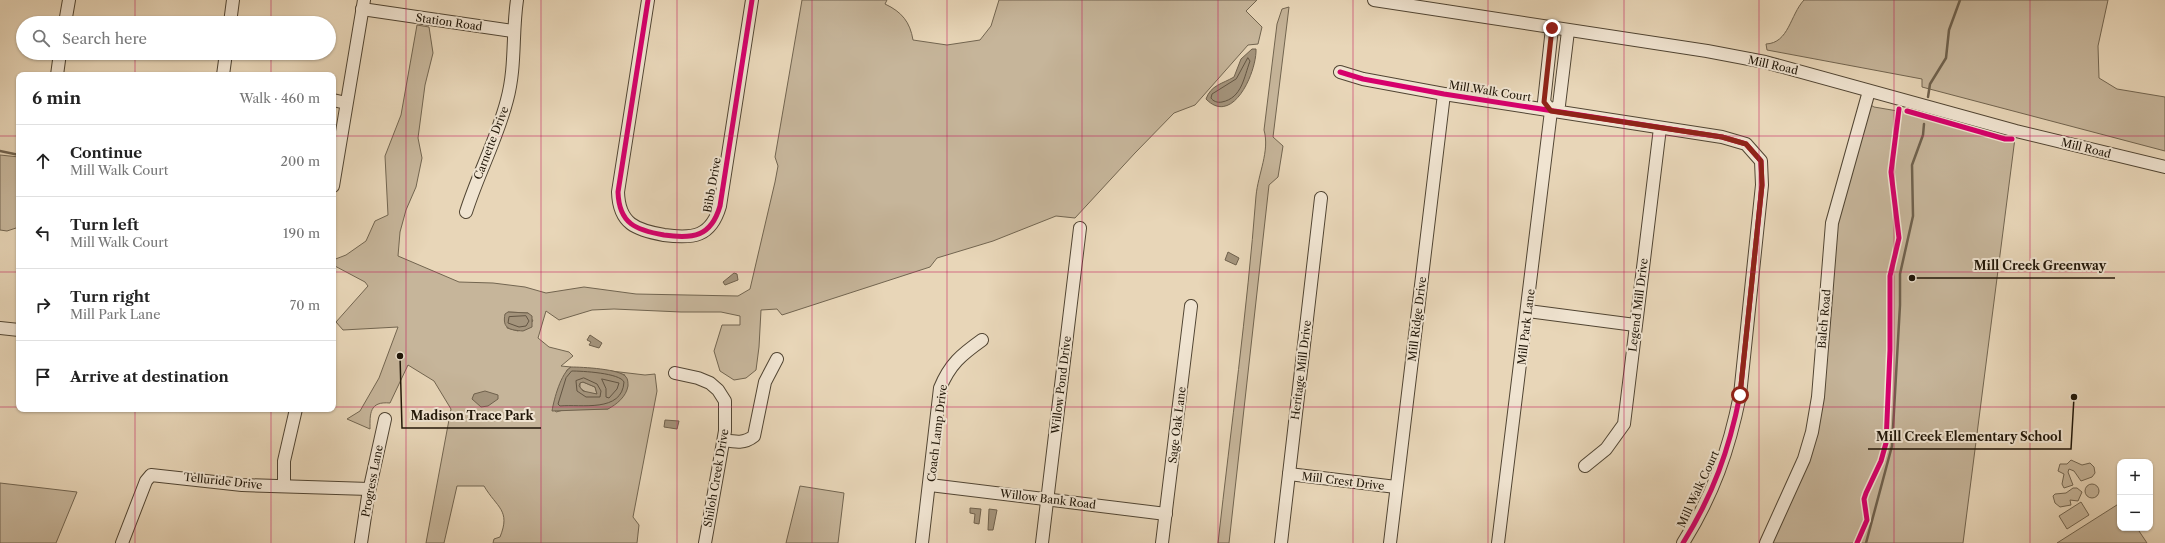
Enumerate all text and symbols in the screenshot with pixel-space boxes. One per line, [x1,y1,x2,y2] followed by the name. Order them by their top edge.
[415,10,484,34] street label: Station Road
[16,16,336,60] search box
[1543,19,1561,37] route end
[30,27,52,49] icon: search
[62,29,147,48] text: Search here
[1747,52,1800,78] street label: Mill Road
[1448,78,1532,104] street label: Mill Walk Court
[32,88,81,108] text: 6 min
[239,90,320,106] text: Walk · 460 m
[471,104,511,182] street label: Carnette Drive
[2060,135,2113,161] street label: Mill Road
[70,143,142,162] text: Continue
[32,150,54,172] icon: ahead
[280,153,320,169] text: 200 m
[700,156,724,214] street label: Bibb Drive
[70,162,168,178] text: Mill Walk Court
[70,215,139,234] text: Turn left
[32,222,54,244] icon: left
[283,225,320,241] text: 190 m
[70,234,168,250] text: Mill Walk Court
[1966,254,2115,278] callout: Mill Creek Greenway
[1625,257,1651,353] street label: Legend Mill Drive
[1974,258,2107,273] text: Mill Creek Greenway
[1405,276,1429,362] street label: Mill Ridge Drive
[70,287,150,306] text: Turn right
[1514,288,1538,366] street label: Mill Park Lane
[1814,288,1834,349] street label: Balch Road
[32,294,54,316] icon: right
[290,297,320,313] text: 70 m
[70,306,161,322] text: Mill Park Lane
[1288,319,1314,421] street label: Heritage Mill Drive
[1048,335,1074,436] street label: Willow Pond Drive
[32,366,54,388] icon: arrive
[70,367,229,386] text: Arrive at destination
[924,383,950,483] street label: Coach Lamp Drive
[1165,386,1189,464] street label: Sage Oak Lane
[1731,386,1749,404] route start
[402,404,541,428] callout: Madison Trace Park
[411,408,534,423] text: Madison Trace Park
[1868,425,2071,449] callout: Mill Creek Elementary School
[700,428,732,528] street label: Shiloh Creek Drive
[1876,429,2062,444] text: Mill Creek Elementary School
[358,444,386,518] street label: Progress Lane
[1674,448,1722,530] street label: Mill Walk Court
[2117,459,2153,531] map controls
[2117,459,2153,495] button: +
[1301,469,1385,493] street label: Mill Crest Drive
[183,470,263,492] street label: Telluride Drive
[998,486,1097,512] street label: Willow Bank Road
[2117,495,2153,531] button: −

